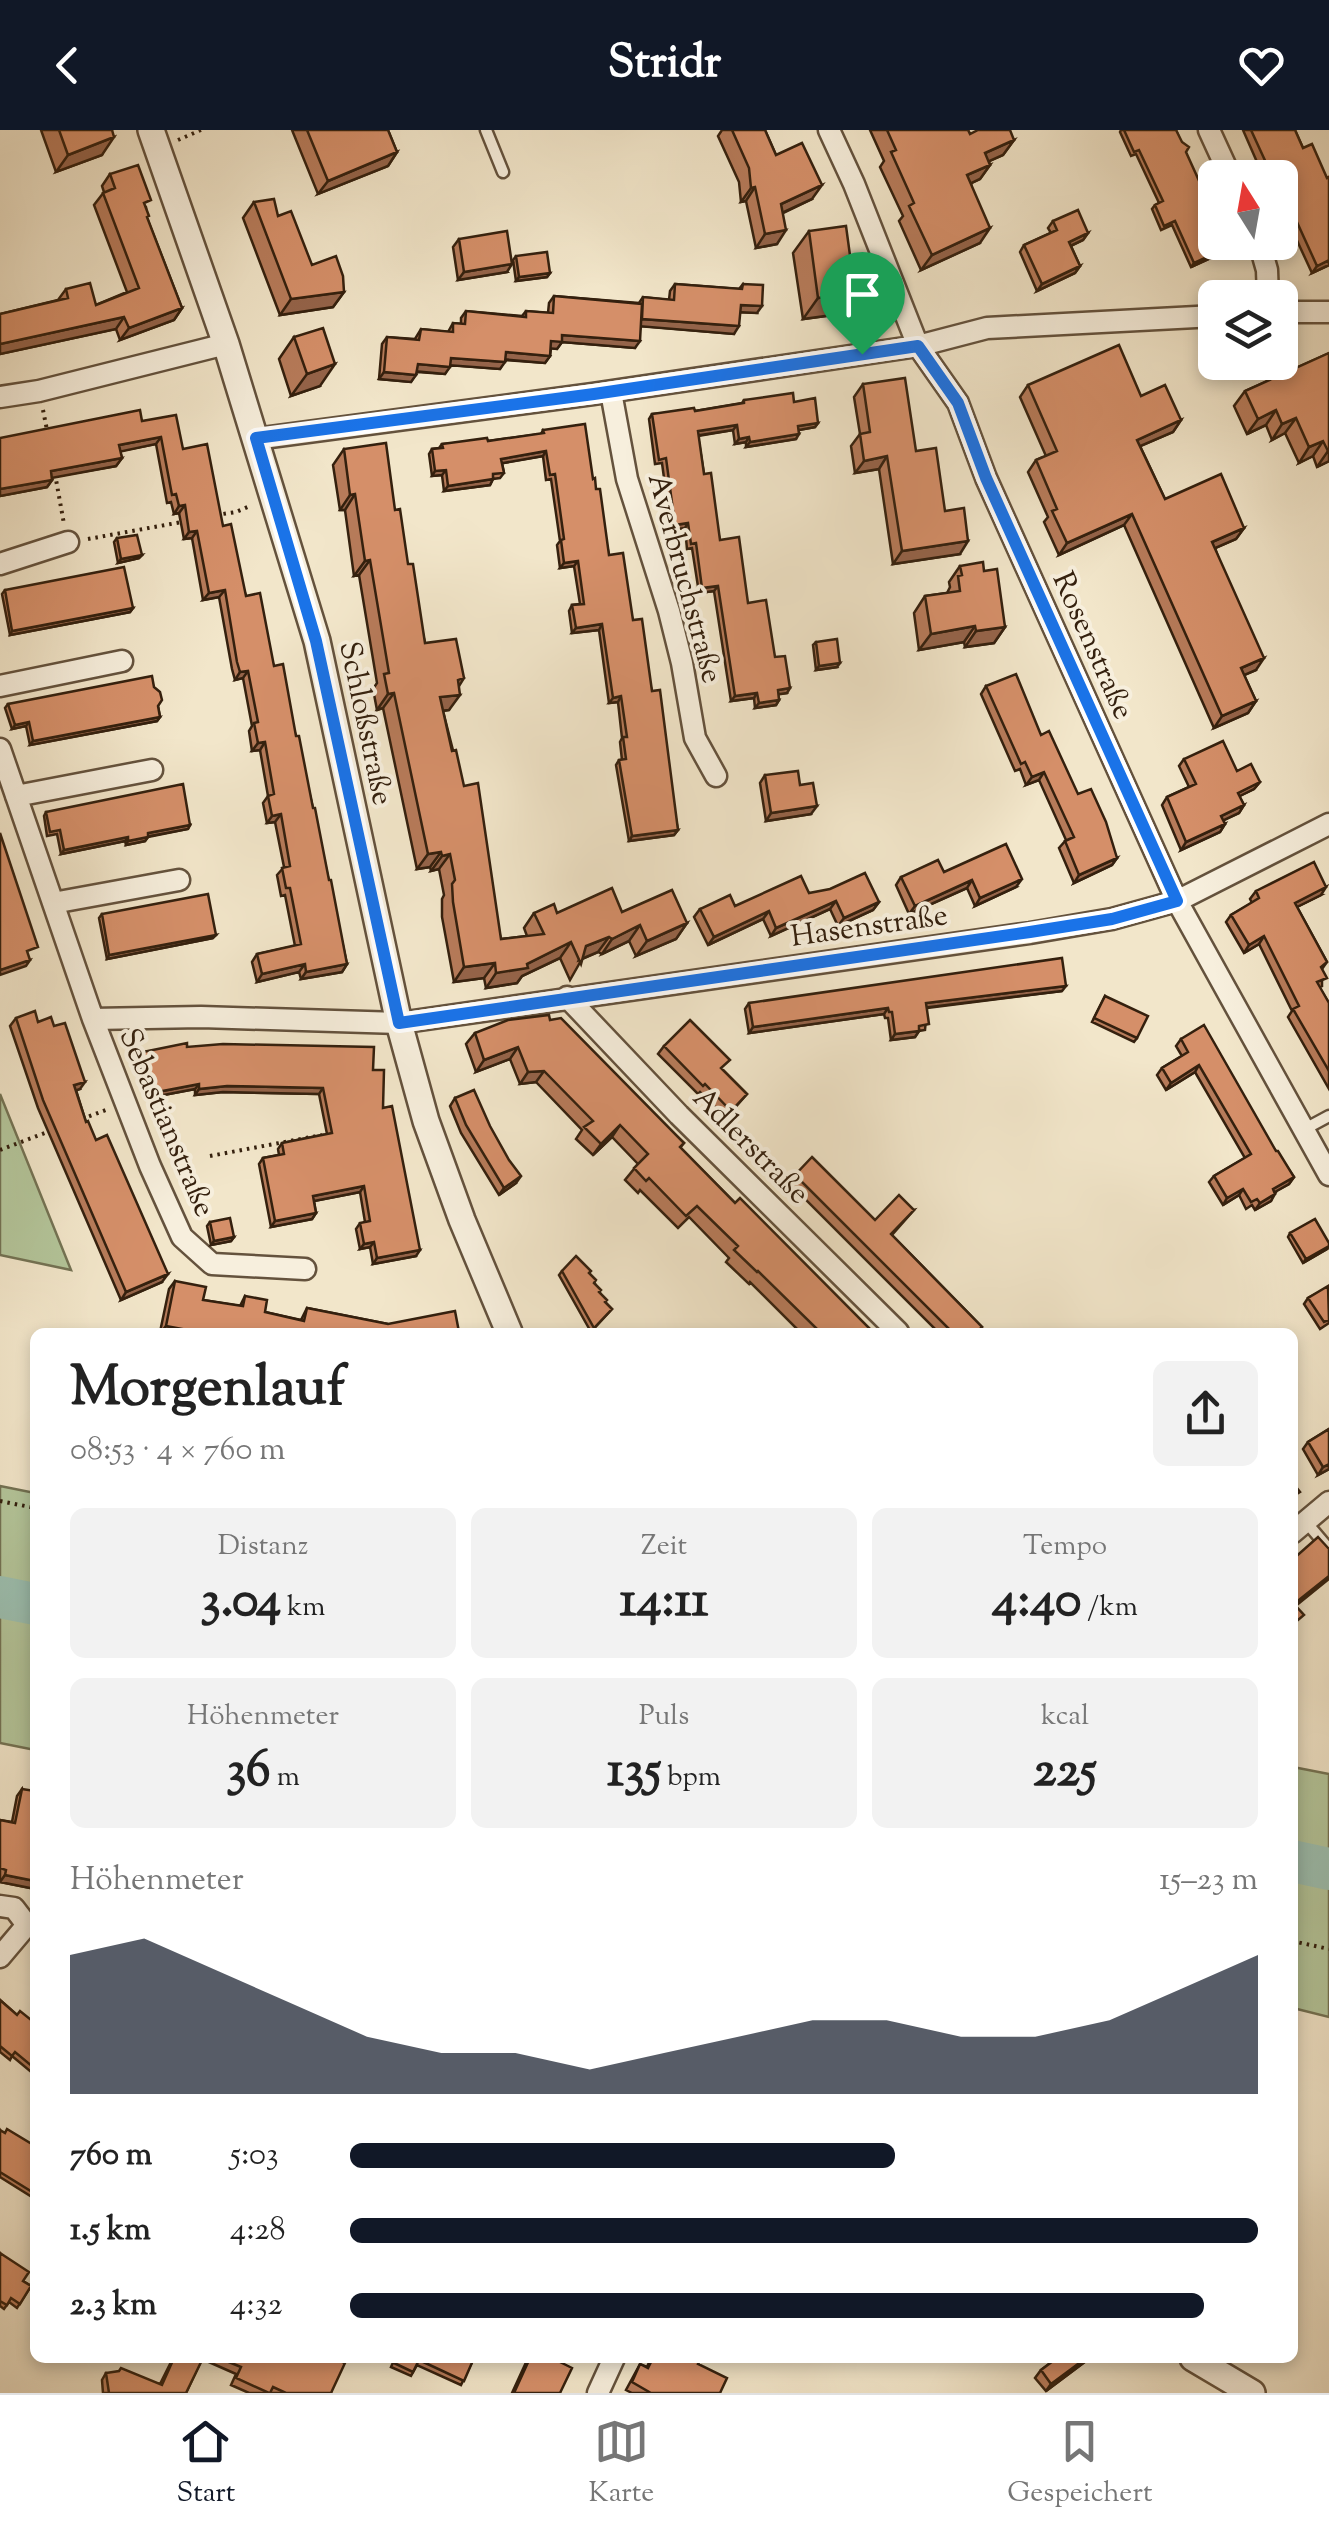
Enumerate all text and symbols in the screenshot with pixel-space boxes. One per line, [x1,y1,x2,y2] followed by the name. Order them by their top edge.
[608,33,721,98] text: Stridr
[40,38,95,93] icon: back
[1234,38,1289,93] icon: heart
[1198,160,1298,260] north arrow
[1198,160,1298,380] map controls
[820,252,905,355] pin
[835,267,890,322] icon: arrive
[1198,280,1298,380] button: layers
[635,469,732,688] street label: Averbruchstraße
[1040,565,1143,727] street label: Rosenstraße
[326,638,403,809] street label: Schloßstraße
[788,895,951,960] street label: Hasenstraße
[107,1022,225,1224] street label: Sebastianstraße
[682,1079,818,1215] street label: Adlerstraße
[70,1351,346,1430] text: Morgenlauf
[1153,1361,1258,1466] button: share
[70,1428,286,1474] text: 08:53 · 4 × 760 m
[218,1527,308,1567] text: Distanz
[641,1527,687,1567] text: Zeit
[1023,1527,1107,1567] text: Tempo
[200,1567,281,1639] text: 3.04
[619,1567,709,1639] text: 14:11
[992,1567,1081,1639] text: 4:40
[281,1588,326,1628] text: km
[1081,1588,1138,1628] text: /km
[187,1697,339,1737] text: Höhenmeter
[639,1697,689,1737] text: Puls
[1041,1697,1089,1737] text: kcal
[226,1737,271,1809] text: 36
[607,1737,661,1809] text: 135
[1033,1737,1097,1809] text: 225
[271,1758,300,1798] text: m
[661,1758,721,1798] text: bpm
[70,1858,244,1904] text: Höhenmeter
[1159,1858,1258,1904] text: 15–23 m
[70,2133,152,2179] text: 760 m
[230,2133,279,2179] text: 5:03
[70,2208,151,2254] text: 1.5 km
[230,2208,285,2254] text: 4:28
[70,2283,157,2329] text: 2.3 km
[230,2283,282,2329] text: 4:32
[177,2414,235,2514] tab: Start
[588,2414,654,2514] tab: Karte
[1007,2414,1152,2514] tab: Gespeichert

